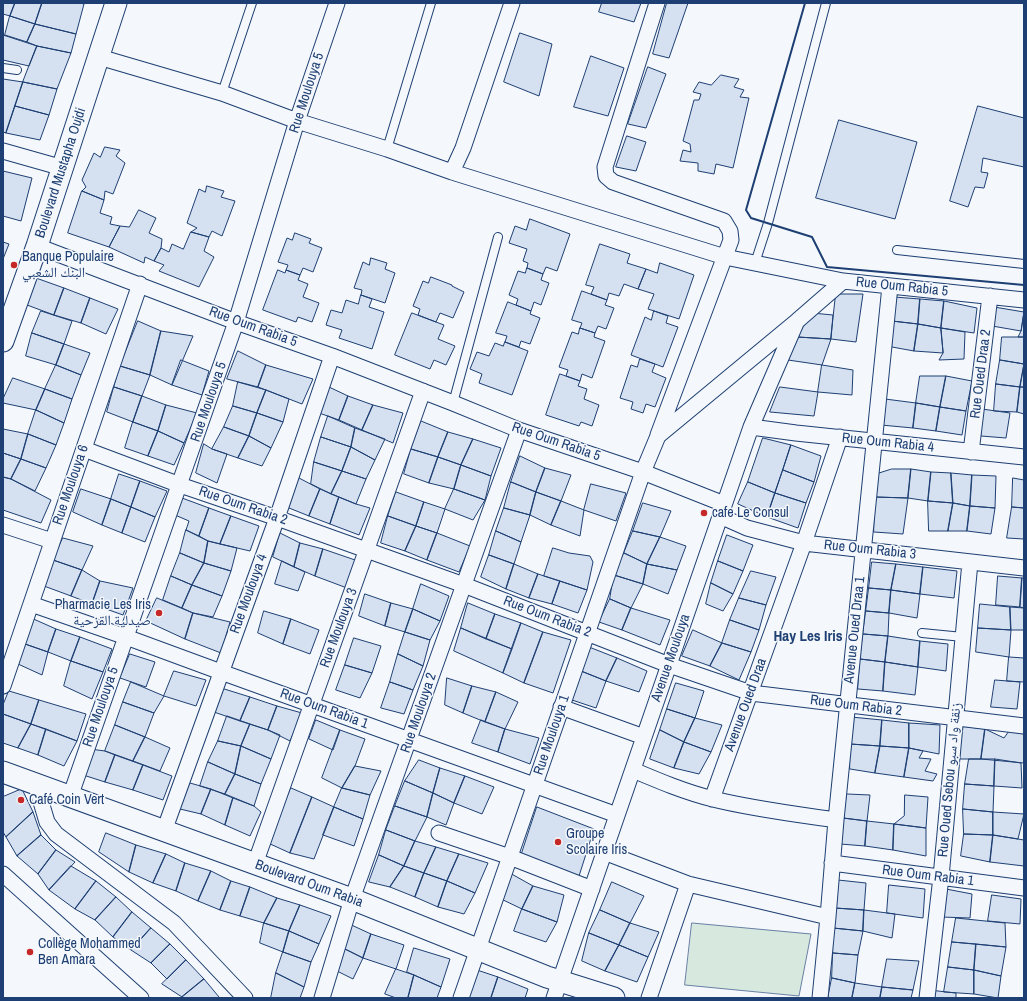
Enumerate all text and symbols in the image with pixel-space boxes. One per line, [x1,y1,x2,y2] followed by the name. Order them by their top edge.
[286,51,328,135] street label: Rue Moulouya 5
[32,106,90,240] street label: Boulevard Mustapha Oujdi
[22,249,114,282] place label: Banque Populaire البنك الشعبي
[9,260,19,270] marker: Banque Populaire البنك الشعبي
[855,274,949,300] street label: Rue Oum Rabia 5
[207,303,299,351] street label: Rue Oum Rabia 5
[967,328,995,420] street label: Rue Oued Draa 2
[187,360,231,444] street label: Rue Moulouya 5
[510,419,602,465] street label: Rue Oum Rabia 5
[841,430,935,456] street label: Rue Oum Rabia 4
[49,443,93,527] street label: Rue Moulouya 6
[197,483,289,529] street label: Rue Oum Rabia 2
[712,505,789,521] place label: cafe Le Consul
[699,508,709,518] marker: cafe Le Consul
[823,537,917,563] street label: Rue Oum Rabia 3
[227,552,271,636] street label: Rue Moulouya 4
[841,576,869,684] street label: Avenue Oued Draa 1
[317,586,361,670] street label: Rue Moulouya 3
[501,593,593,641] street label: Rue Oum Rabia 2
[55,597,151,630] place label: Pharmacie Les Iris صيدلية القزحية
[154,608,164,618] marker: Pharmacie Les Iris صيدلية القزحية
[648,612,694,704] street label: Avenue Moulouya
[773,628,843,646] district label: Hay Les Iris
[721,656,771,754] street label: Avenue Oued Draa
[79,665,123,749] street label: Rue Moulouya 5
[397,671,441,755] street label: Rue Moulouya 2
[278,685,370,733] street label: Rue Oum Rabia 1
[809,692,903,720] street label: Rue Oum Rabia 2
[530,693,574,777] street label: Rue Moulouya 1
[935,702,965,858] street label: Rue Oued Sebou زنقة واد سبو
[29,792,104,808] place label: Café Coin Vert
[16,795,26,805] marker: Café Coin Vert
[566,826,627,858] place label: Groupe Scolaire Iris
[553,837,563,847] marker: Groupe Scolaire Iris
[253,857,365,911] street label: Boulevard Oum Rabia
[881,862,975,890] street label: Rue Oum Rabia 1
[38,936,141,968] place label: Collège Mohammed Ben Amara
[25,947,35,957] marker: Collège Mohammed Ben Amara

